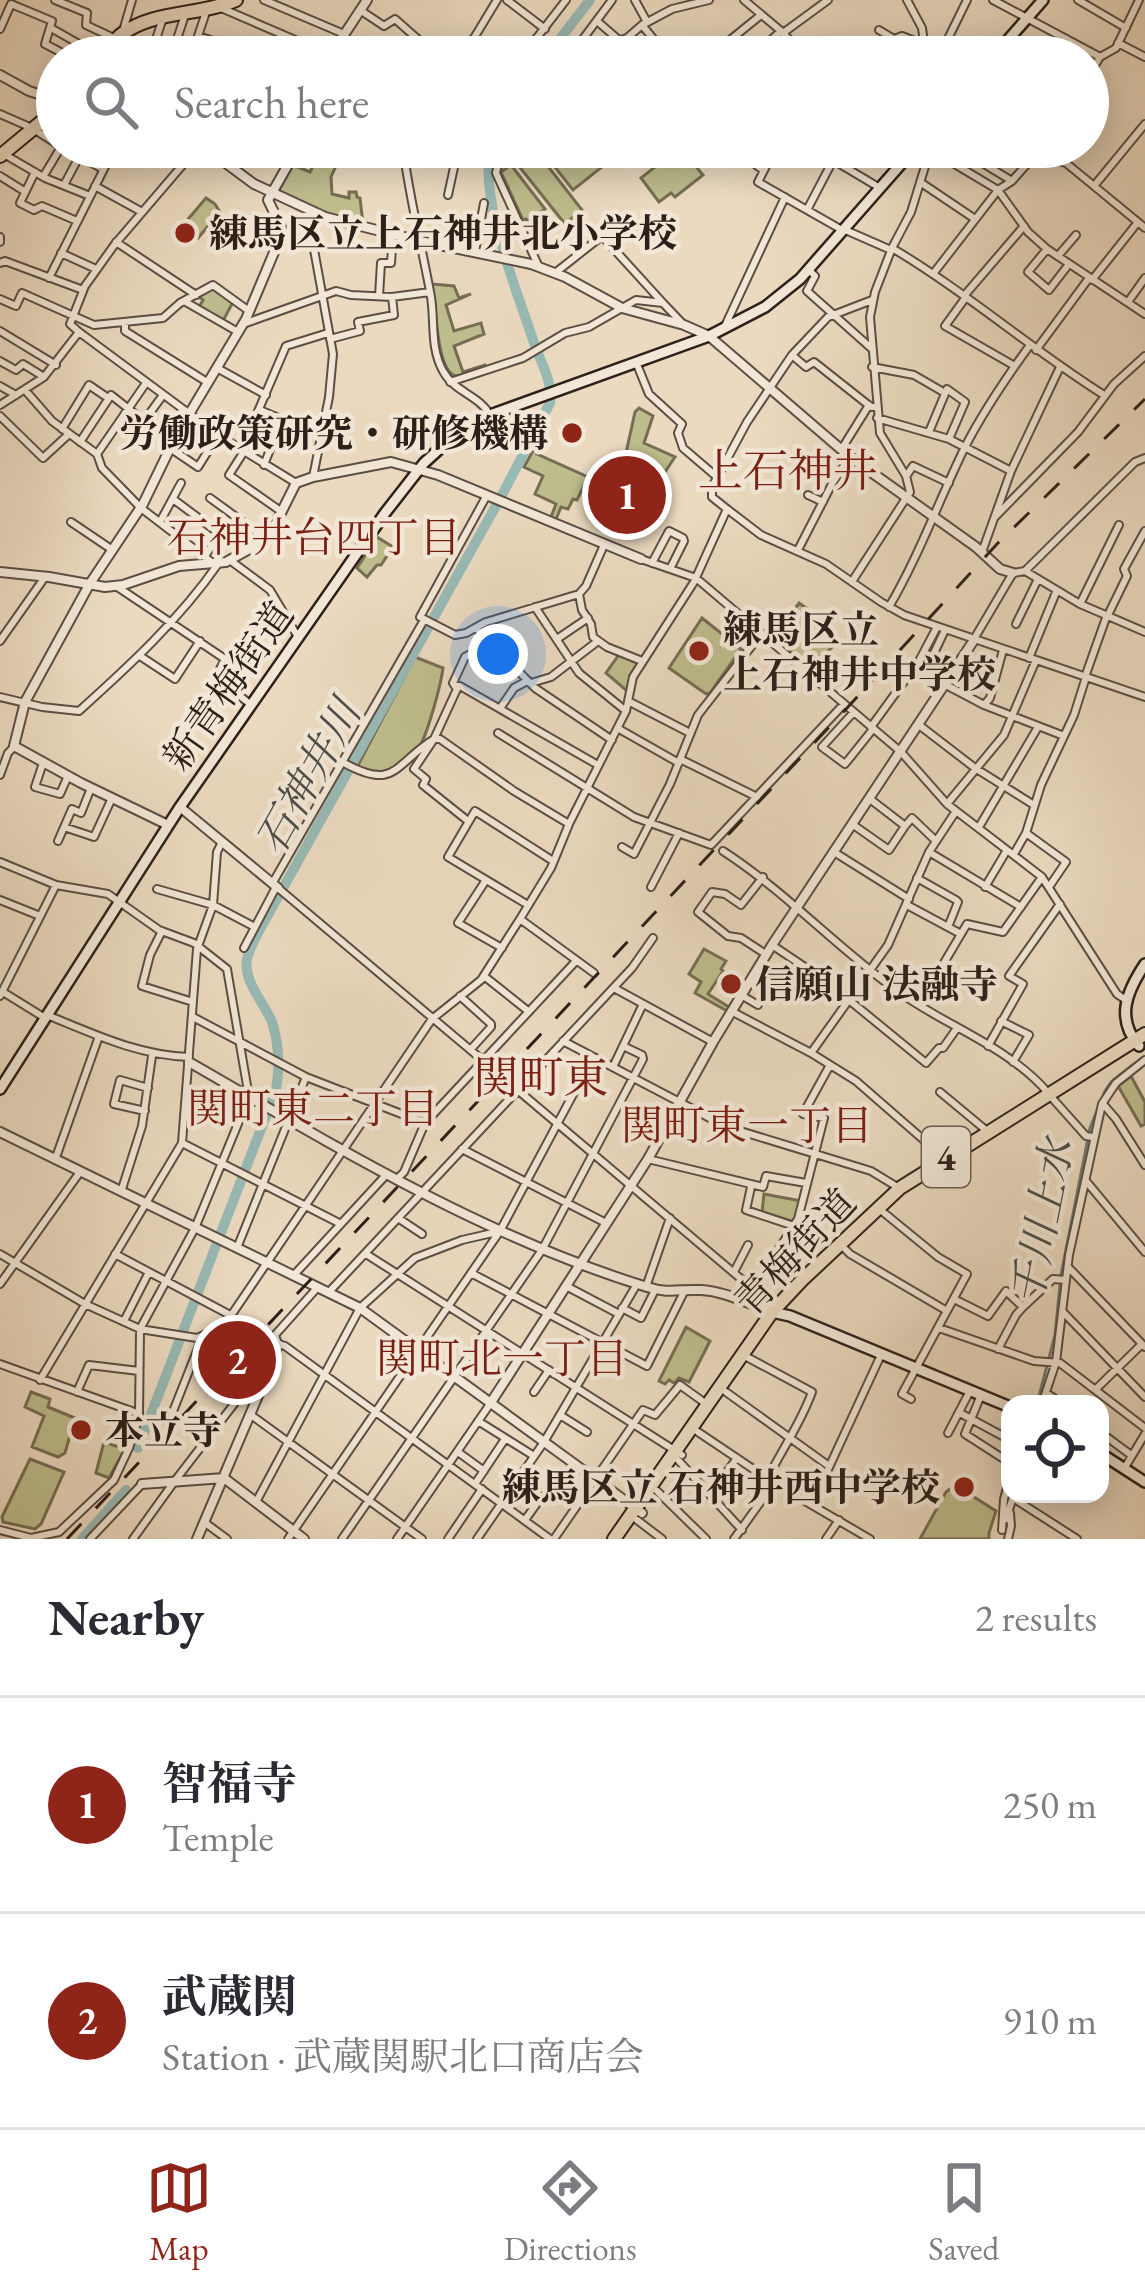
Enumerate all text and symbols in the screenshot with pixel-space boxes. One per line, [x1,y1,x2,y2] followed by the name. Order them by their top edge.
[36,36,1109,168] search box
[78,69,144,135] icon: search
[174,73,369,131] text: Search here
[209,208,677,259] place label: 練馬区立上石神井北小学校
[172,220,198,246] marker: 練馬区立上石神井北小学校
[119,408,548,459] place label: 労働政策研究・研修機構
[559,420,585,446] marker: 労働政策研究・研修機構
[698,441,878,499] district label: 上石神井
[588,450,666,540] pin: 1
[167,510,461,565] district label: 石神井台四丁目
[151,592,305,780] street label: 新青梅街道
[723,604,996,700] place label: 練馬区立 上石神井中学校
[468,624,528,684] your location
[686,638,712,664] marker: 練馬区立 上石神井中学校
[243,687,375,864] water label: 石神井川
[755,959,998,1010] place label: 信願山 法融寺
[718,971,744,997] marker: 信願山 法融寺
[473,1048,609,1106] district label: 関町東
[187,1081,439,1136] district label: 関町東二丁目
[621,1098,873,1153] district label: 関町東一丁目
[922,1127,970,1187] road number: 4
[999,1130,1086,1310] water label: 千川上水
[723,1178,867,1326] street label: 青梅街道
[198,1315,276,1405] pin: 2
[376,1331,628,1386] district label: 関町北一丁目
[1001,1395,1109,1503] map controls
[1001,1395,1109,1503] button: locate
[105,1405,222,1456] place label: 本立寺
[68,1417,94,1443] marker: 本立寺
[502,1462,940,1513] place label: 練馬区立 石神井西中学校
[951,1474,977,1500] marker: 練馬区立 石神井西中学校
[48,1584,204,1650] text: Nearby
[975,1592,1097,1643] text: 2 results
[162,1754,297,1812] text: 智福寺
[77,1779,97,1830] text: 1
[1003,1779,1097,1830] text: 250 m
[162,1812,274,1863] text: Temple
[162,1967,297,2025] text: 武蔵関
[77,1995,97,2046] text: 2
[1003,1995,1097,2046] text: 910 m
[162,2031,644,2082] text: Station · 武蔵関駅北口商店会
[146,2155,212,2270] tab: Map
[504,2155,637,2270] tab: Directions
[928,2155,999,2270] tab: Saved

